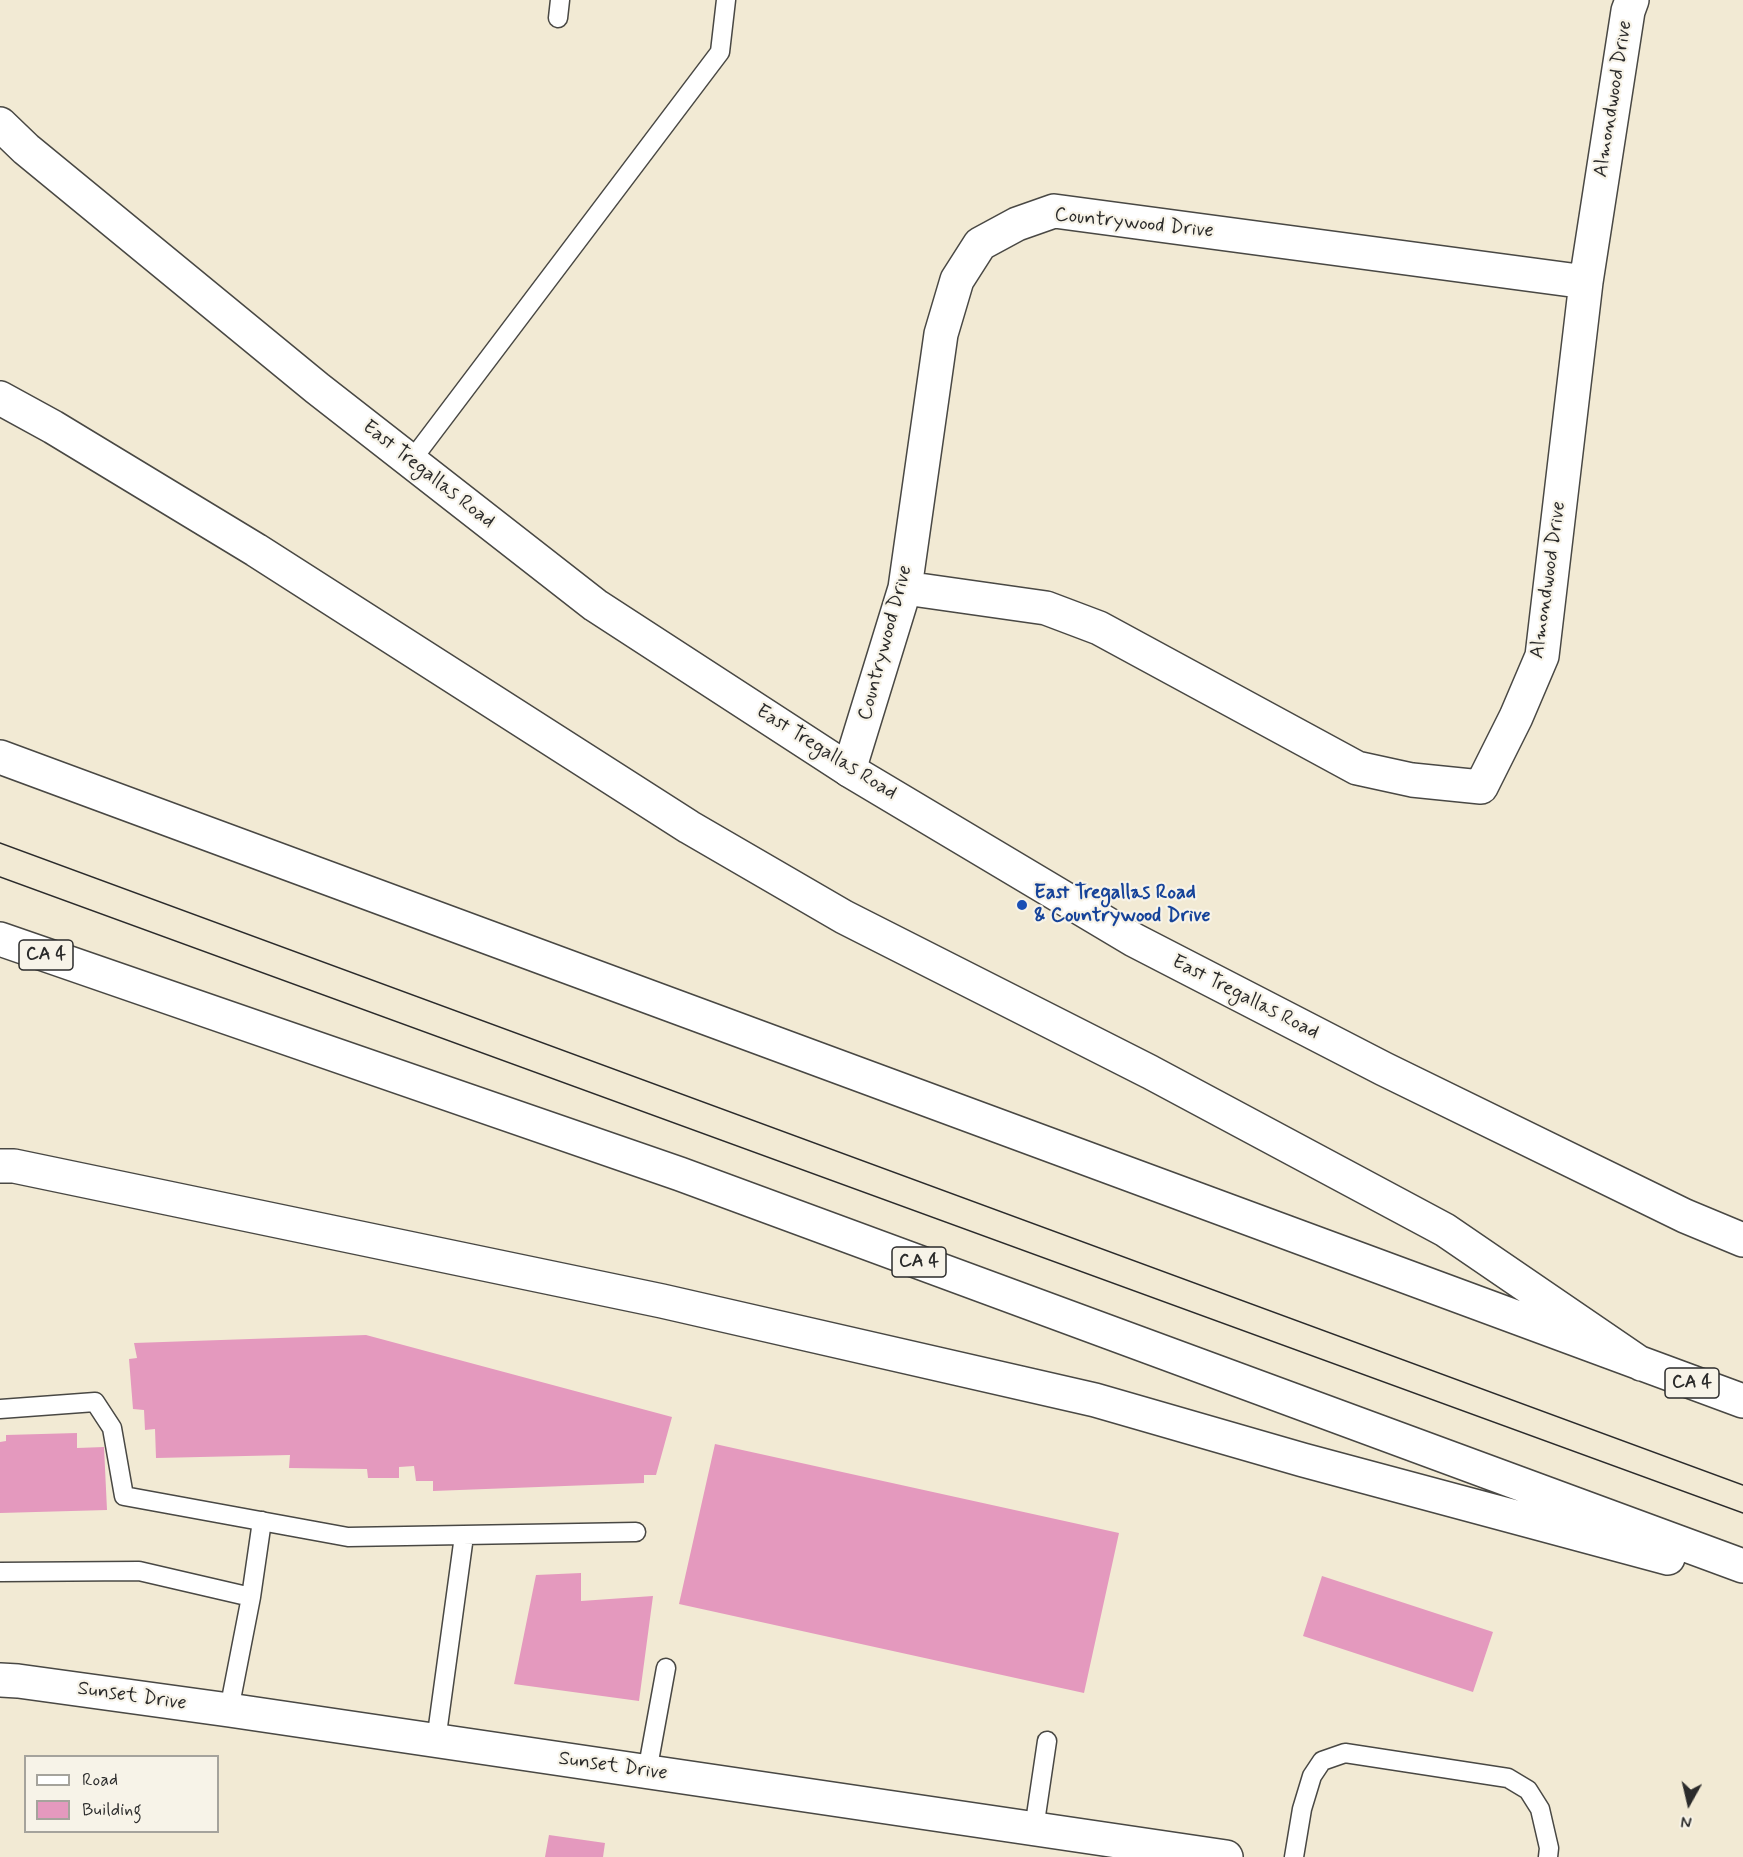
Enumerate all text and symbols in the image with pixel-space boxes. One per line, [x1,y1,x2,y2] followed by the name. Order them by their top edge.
[1590,19,1638,179] street label: Almondwood Drive
[1053,204,1215,244] street label: Countrywood Drive
[357,416,499,534] street label: East Tregallas Road
[1526,500,1572,660] street label: Almondwood Drive
[854,563,918,723] street label: Countrywood Drive
[751,700,901,806] street label: East Tregallas Road
[1034,882,1211,929] place label: East Tregallas Road & Countrywood Drive
[1015,898,1029,912] marker: East Tregallas Road & Countrywood Drive
[19,940,73,970] road number: CA 4
[1167,951,1323,1045] street label: East Tregallas Road
[892,1247,946,1277] road number: CA 4
[1665,1368,1719,1398] road number: CA 4
[76,1677,188,1717] street label: Sunset Drive
[557,1747,669,1787] street label: Sunset Drive
[24,1755,219,1833] legend
[82,1768,118,1792] text: Road
[1659,1773,1719,1833] north arrow
[82,1798,142,1822] text: Building
[1680,1810,1693,1832] text: N

